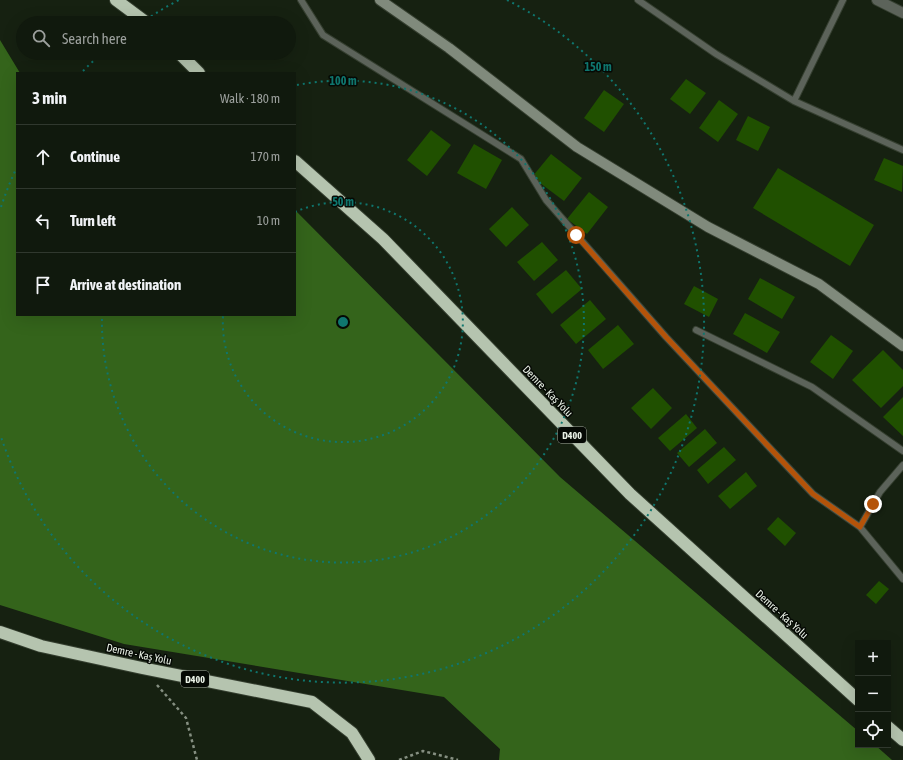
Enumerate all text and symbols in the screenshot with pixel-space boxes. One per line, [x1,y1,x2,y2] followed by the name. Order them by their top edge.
[16,16,296,60] search box
[30,27,52,49] icon: search
[62,30,127,47] text: Search here
[584,60,612,74] text: 150 m
[329,74,357,88] text: 100 m
[32,88,67,108] text: 3 min
[220,91,280,106] text: Walk · 180 m
[32,146,54,168] icon: ahead
[70,148,120,165] text: Continue
[251,149,280,164] text: 170 m
[332,195,354,209] text: 50 m
[32,210,54,232] icon: left
[70,212,116,229] text: Turn left
[257,213,280,228] text: 10 m
[567,226,585,244] route start
[32,274,54,296] icon: arrive
[70,276,181,293] text: Arrive at destination
[336,315,350,329] centre of rings
[521,363,575,419] street label: Demre - Kaş Yolu
[558,427,586,443] road number: D400
[864,495,882,513] route end
[753,587,811,641] street label: Demre - Kaş Yolu
[855,640,891,748] map controls
[855,640,891,676] button: +
[105,641,173,667] street label: Demre - Kaş Yolu
[181,671,209,687] road number: D400
[855,676,891,712] button: −
[855,712,891,748] button: locate

